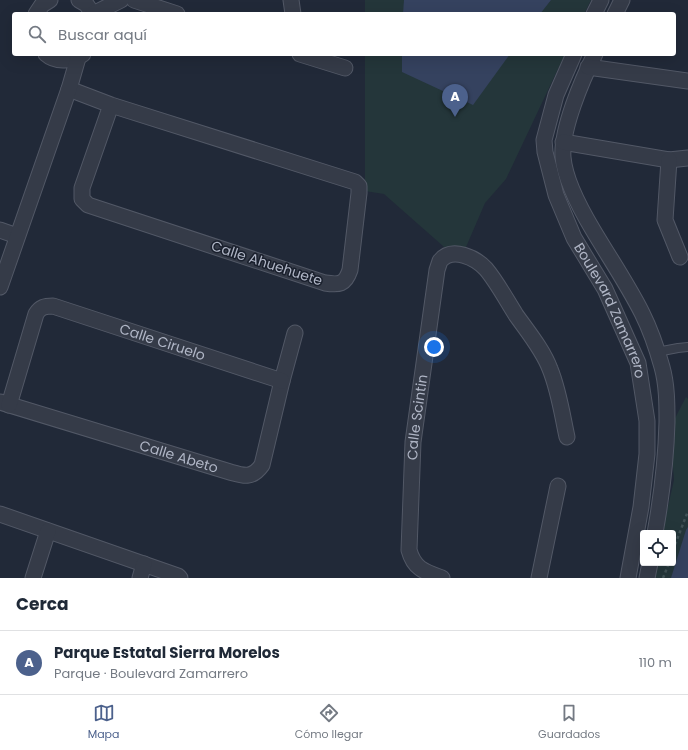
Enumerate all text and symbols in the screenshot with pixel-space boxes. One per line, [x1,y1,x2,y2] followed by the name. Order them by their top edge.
[12,12,676,56] search box
[26,23,48,45] icon: search
[58,24,147,45] text: Buscar aquí
[442,84,468,117] pin: A
[209,236,326,291] street label: Calle Ahuehuete
[569,239,650,380] street label: Boulevard Zamarrero
[117,318,208,365] street label: Calle Ciruelo
[424,337,444,357] your location
[402,373,432,460] street label: Calle Scintin
[137,435,221,478] street label: Calle Abeto
[640,530,676,566] map controls
[640,530,676,566] button: locate
[16,592,69,616] text: Cerca
[54,642,280,663] text: Parque Estatal Sierra Morelos
[24,653,34,672] text: A
[639,653,672,672] text: 110 m
[54,664,248,683] text: Parque · Boulevard Zamarrero
[88,702,119,743] tab: Mapa
[295,702,363,743] tab: Cómo llegar
[538,702,600,743] tab: Guardados

